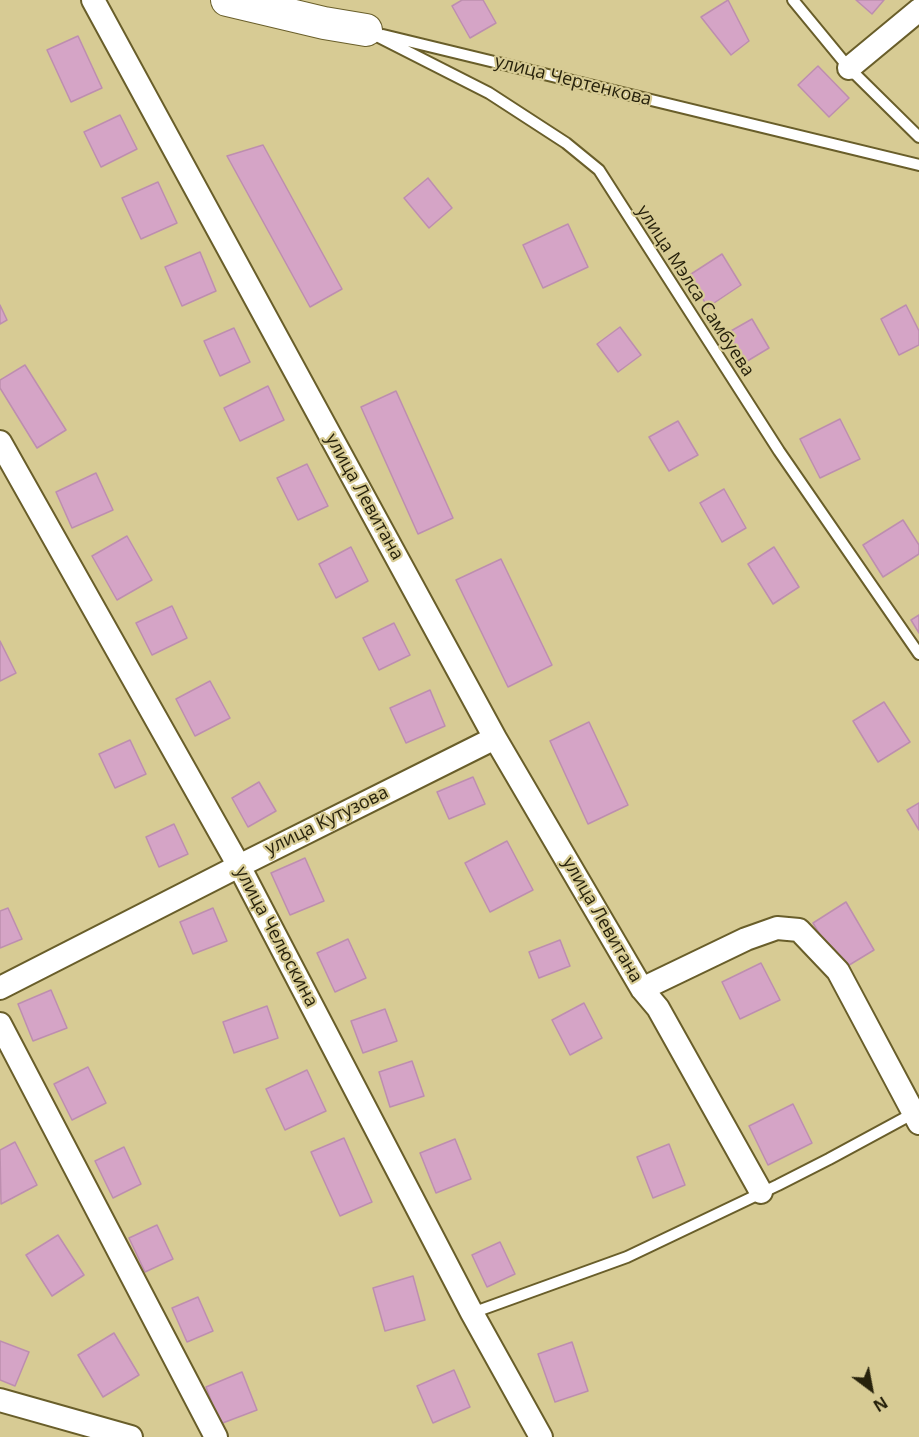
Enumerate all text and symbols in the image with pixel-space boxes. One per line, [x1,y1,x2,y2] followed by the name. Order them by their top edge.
[492,51,654,111] street label: улица Чертенкова
[631,201,759,381] street label: улица Мэлса Самбуева
[320,430,408,564] street label: улица Левитана
[262,782,392,860] street label: улица Кутузова
[557,853,647,987] street label: улица Левитана
[230,863,322,1011] street label: улица Челюскина
[841,1359,901,1419] north arrow
[869,1391,892,1417] text: N

